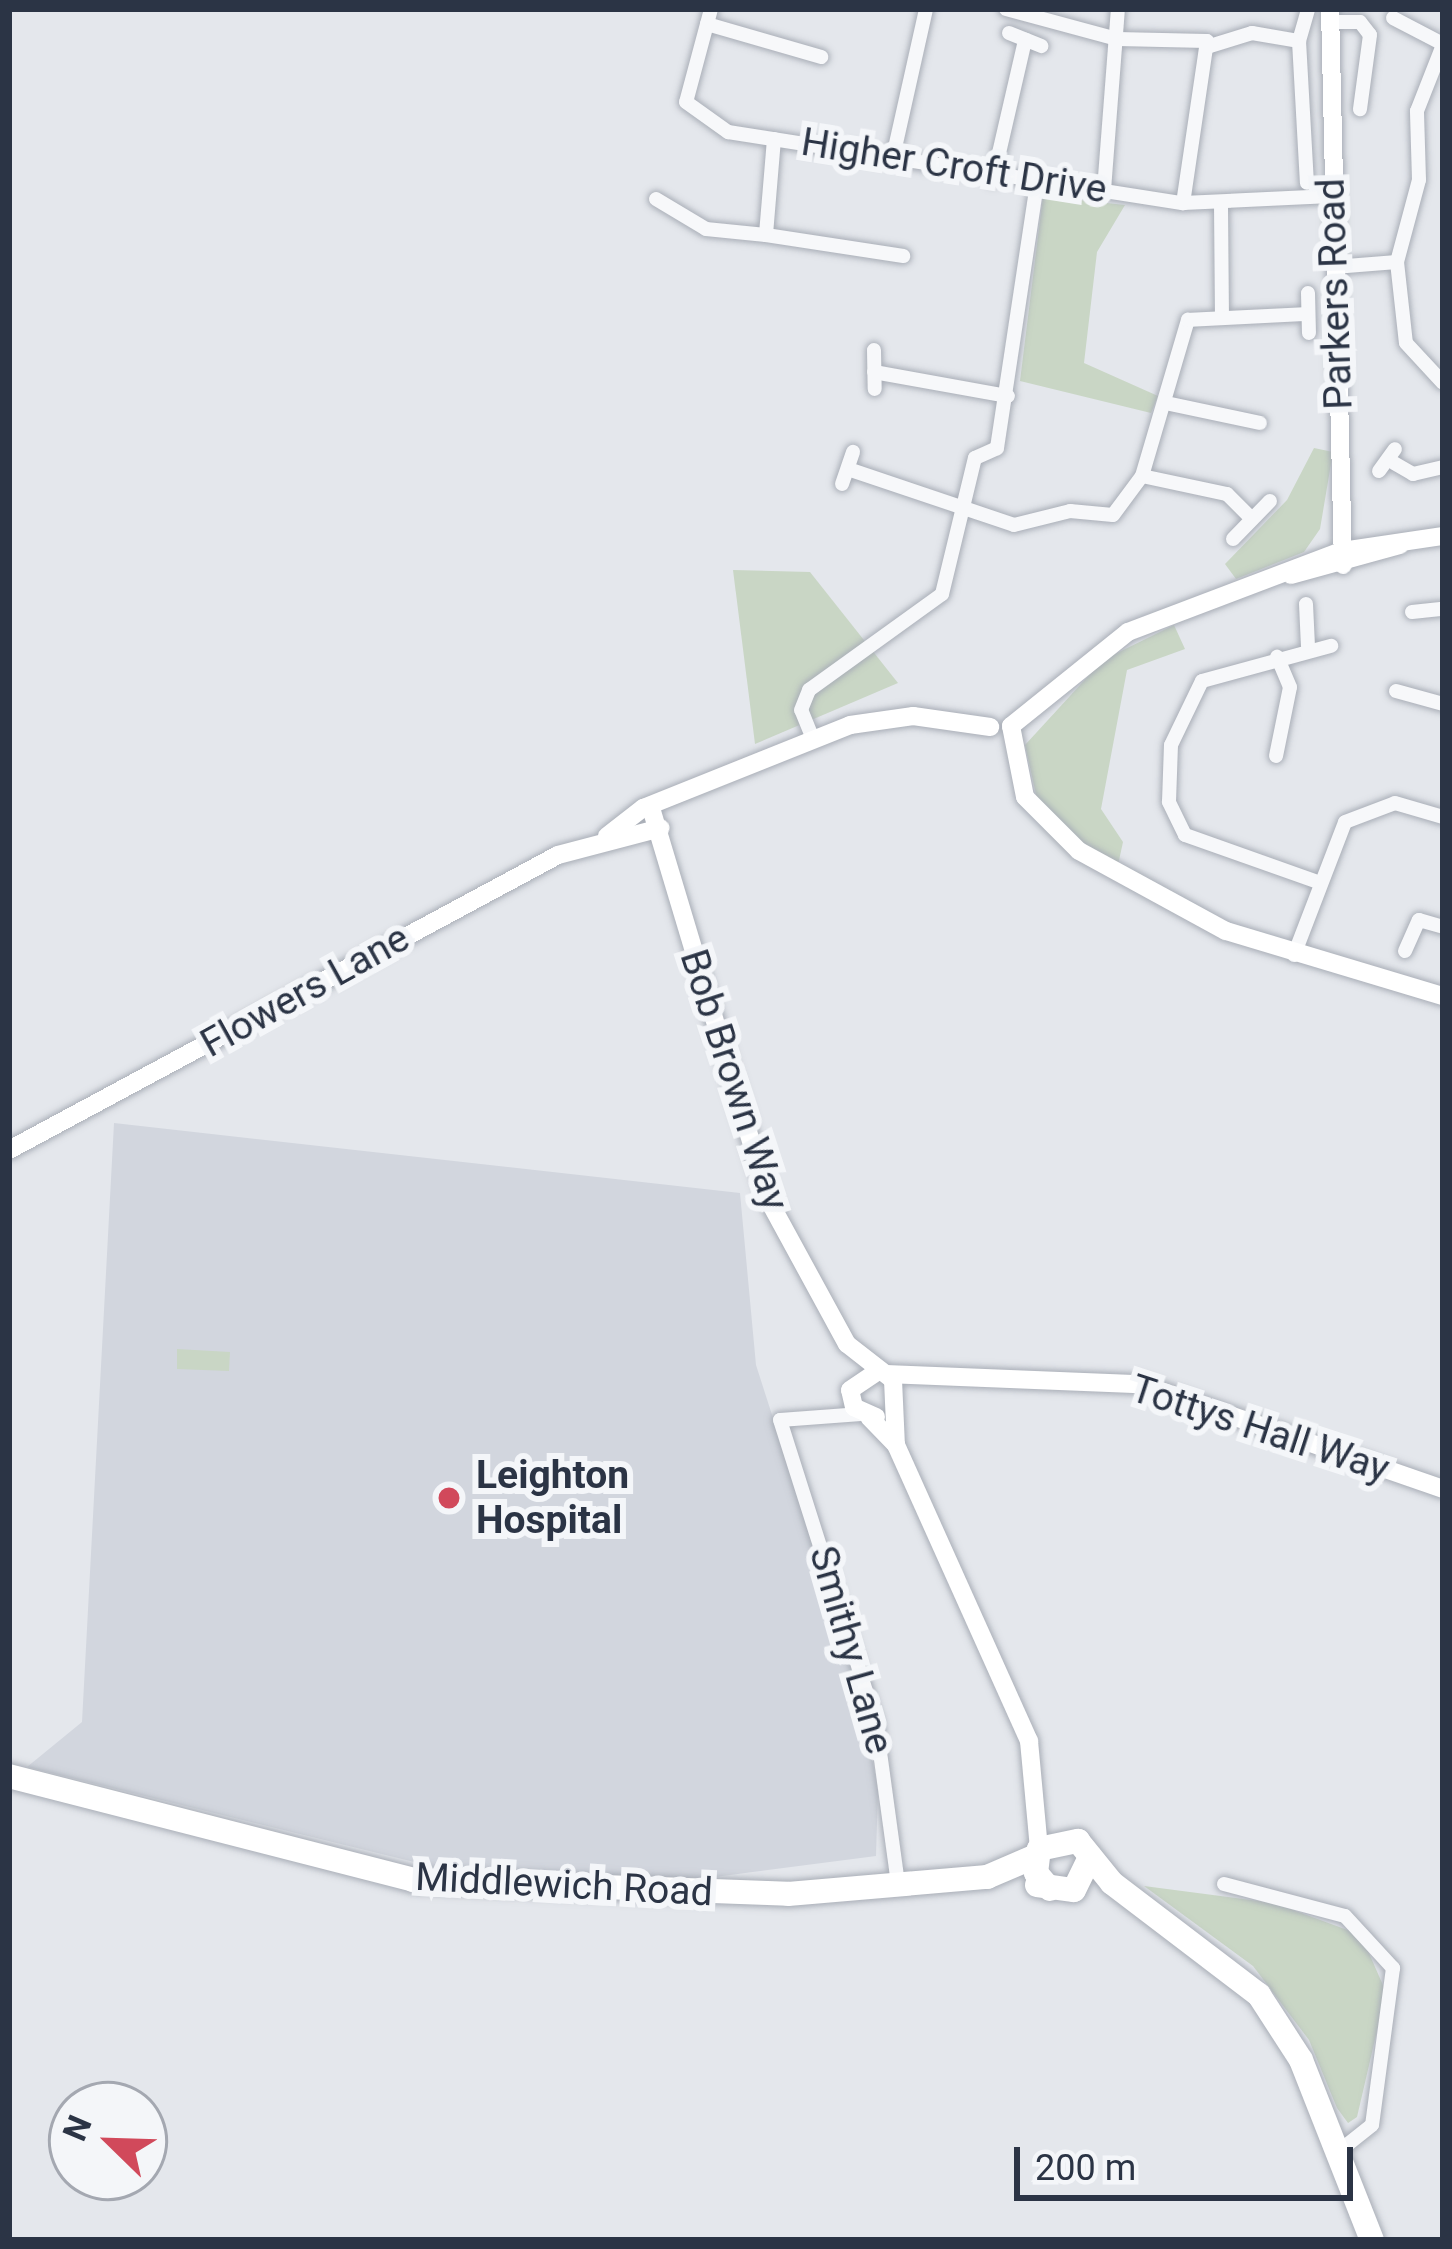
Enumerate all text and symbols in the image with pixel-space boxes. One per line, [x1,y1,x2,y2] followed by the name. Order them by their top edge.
[798,119,1110,213] street label: Higher Croft Drive
[1308,178,1362,410] street label: Parkers Road
[193,915,417,1067] street label: Flowers Lane
[670,944,798,1216] street label: Bob Brown Way
[1125,1365,1395,1493] street label: Tottys Hall Way
[476,1453,629,1544] place label: Leighton Hospital
[433,1482,465,1514] marker: Leighton Hospital
[799,1541,903,1759] street label: Smithy Lane
[414,1854,714,1916] street label: Middlewich Road
[48,2081,168,2201] north arrow
[55,2110,100,2146] text: N
[1020,2123,1359,2197] scale bar
[1035,2147,1136,2189] text: 200 m

